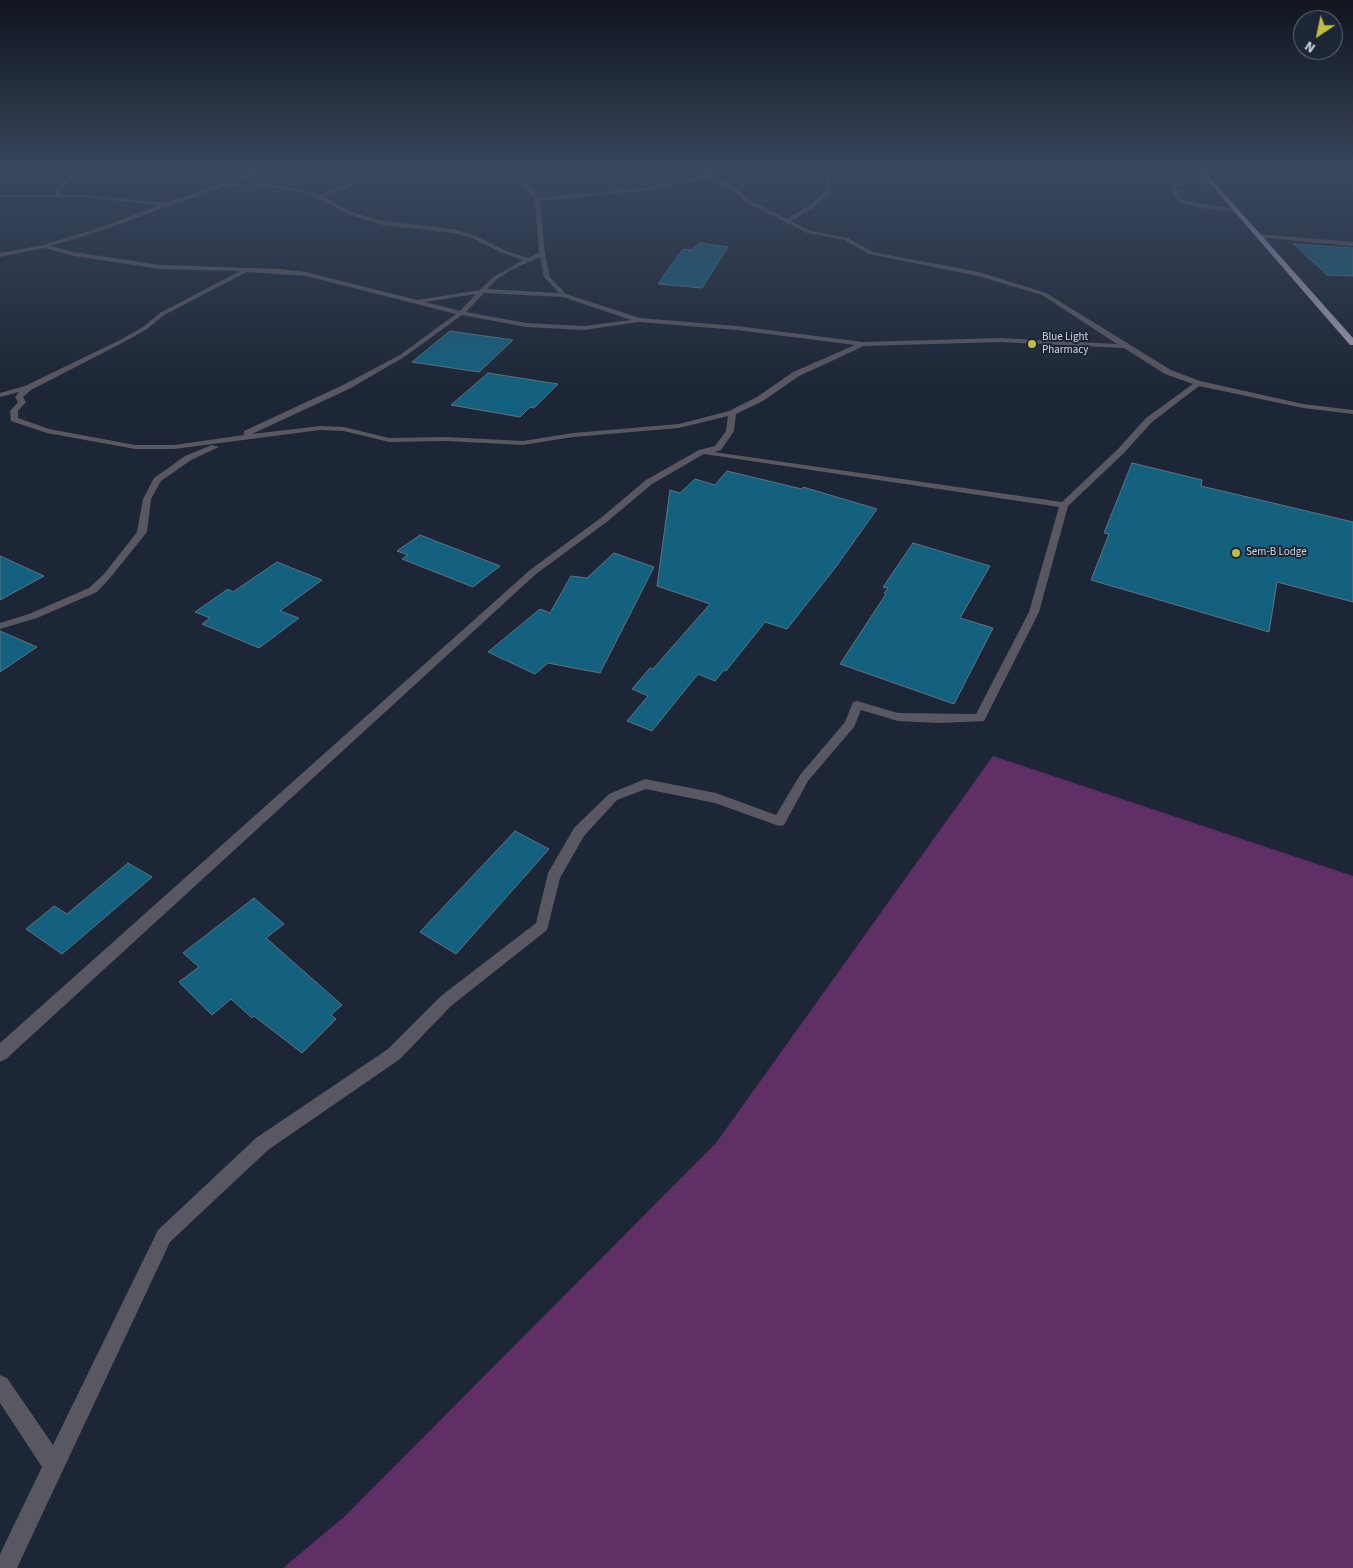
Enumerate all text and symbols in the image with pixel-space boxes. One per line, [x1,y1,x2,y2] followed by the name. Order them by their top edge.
[1293,10,1343,60] north arrow
[1301,36,1320,58] text: N
[1042,331,1088,357] place label: Blue Light Pharmacy
[1026,338,1038,350] marker: Blue Light Pharmacy
[1246,546,1307,560] place label: Sem-B Lodge
[1230,547,1242,559] marker: Sem-B Lodge

